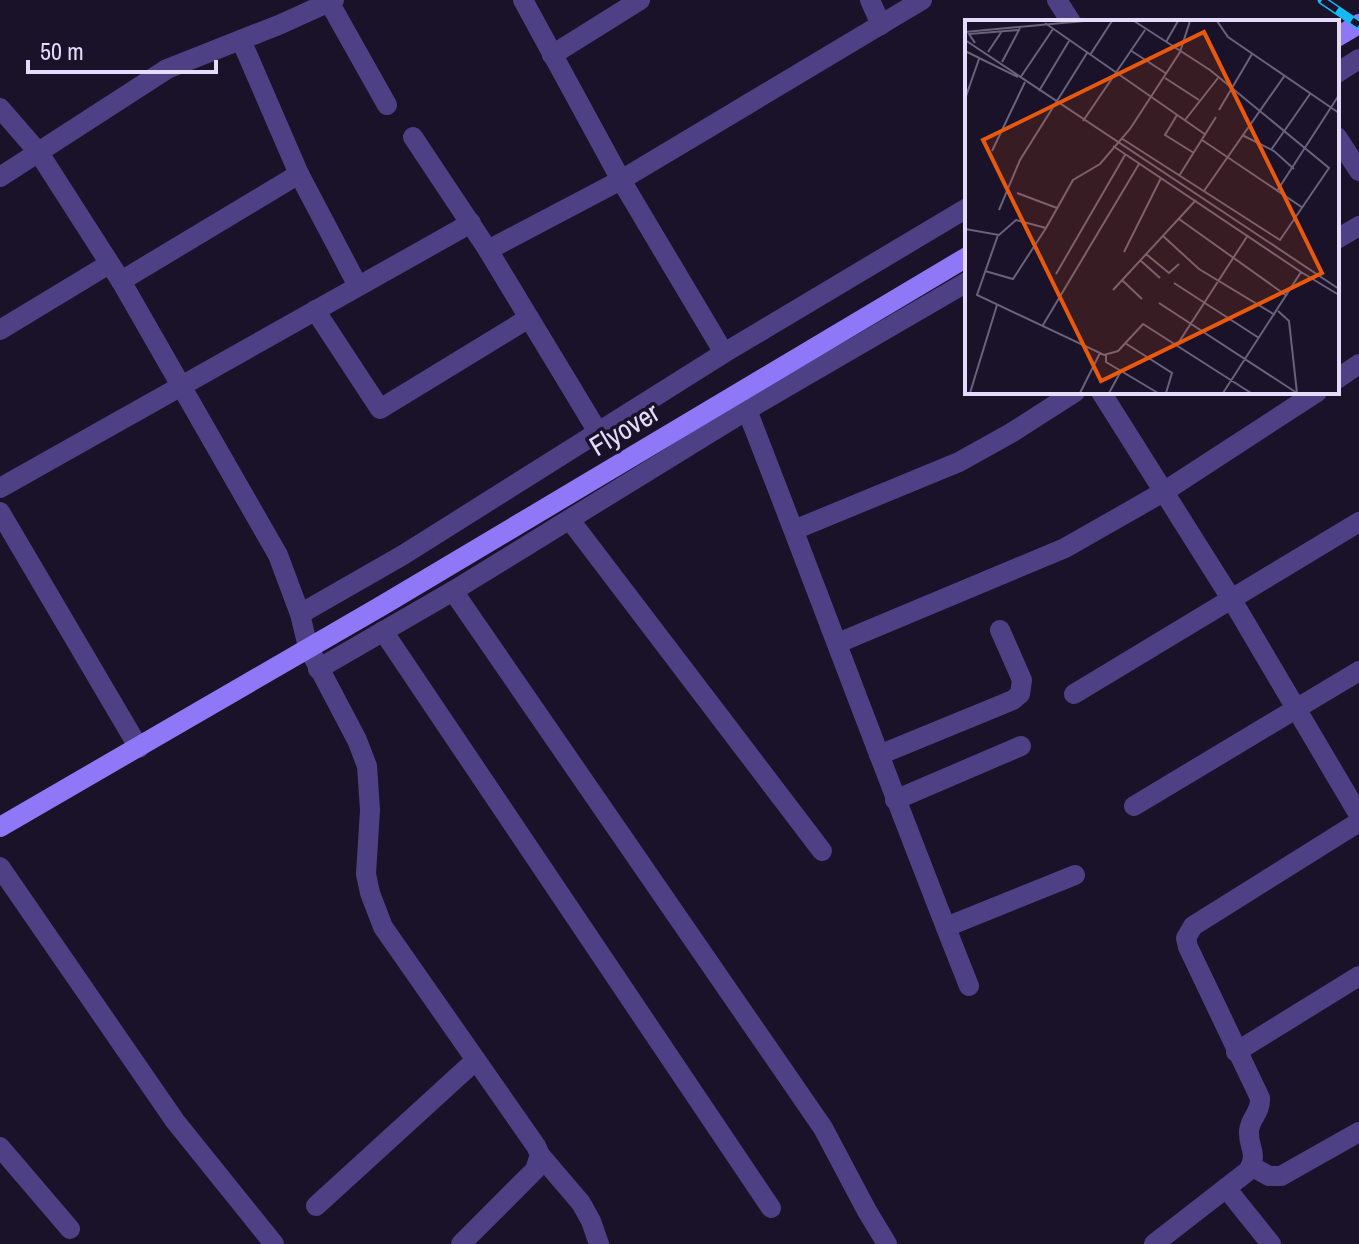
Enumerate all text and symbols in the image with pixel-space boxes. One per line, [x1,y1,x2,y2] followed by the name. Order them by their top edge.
[965,20,1339,394] inset map
[28,24,216,74] scale bar
[40,35,84,67] text: 50 m
[582,393,666,465] street label: Flyover

